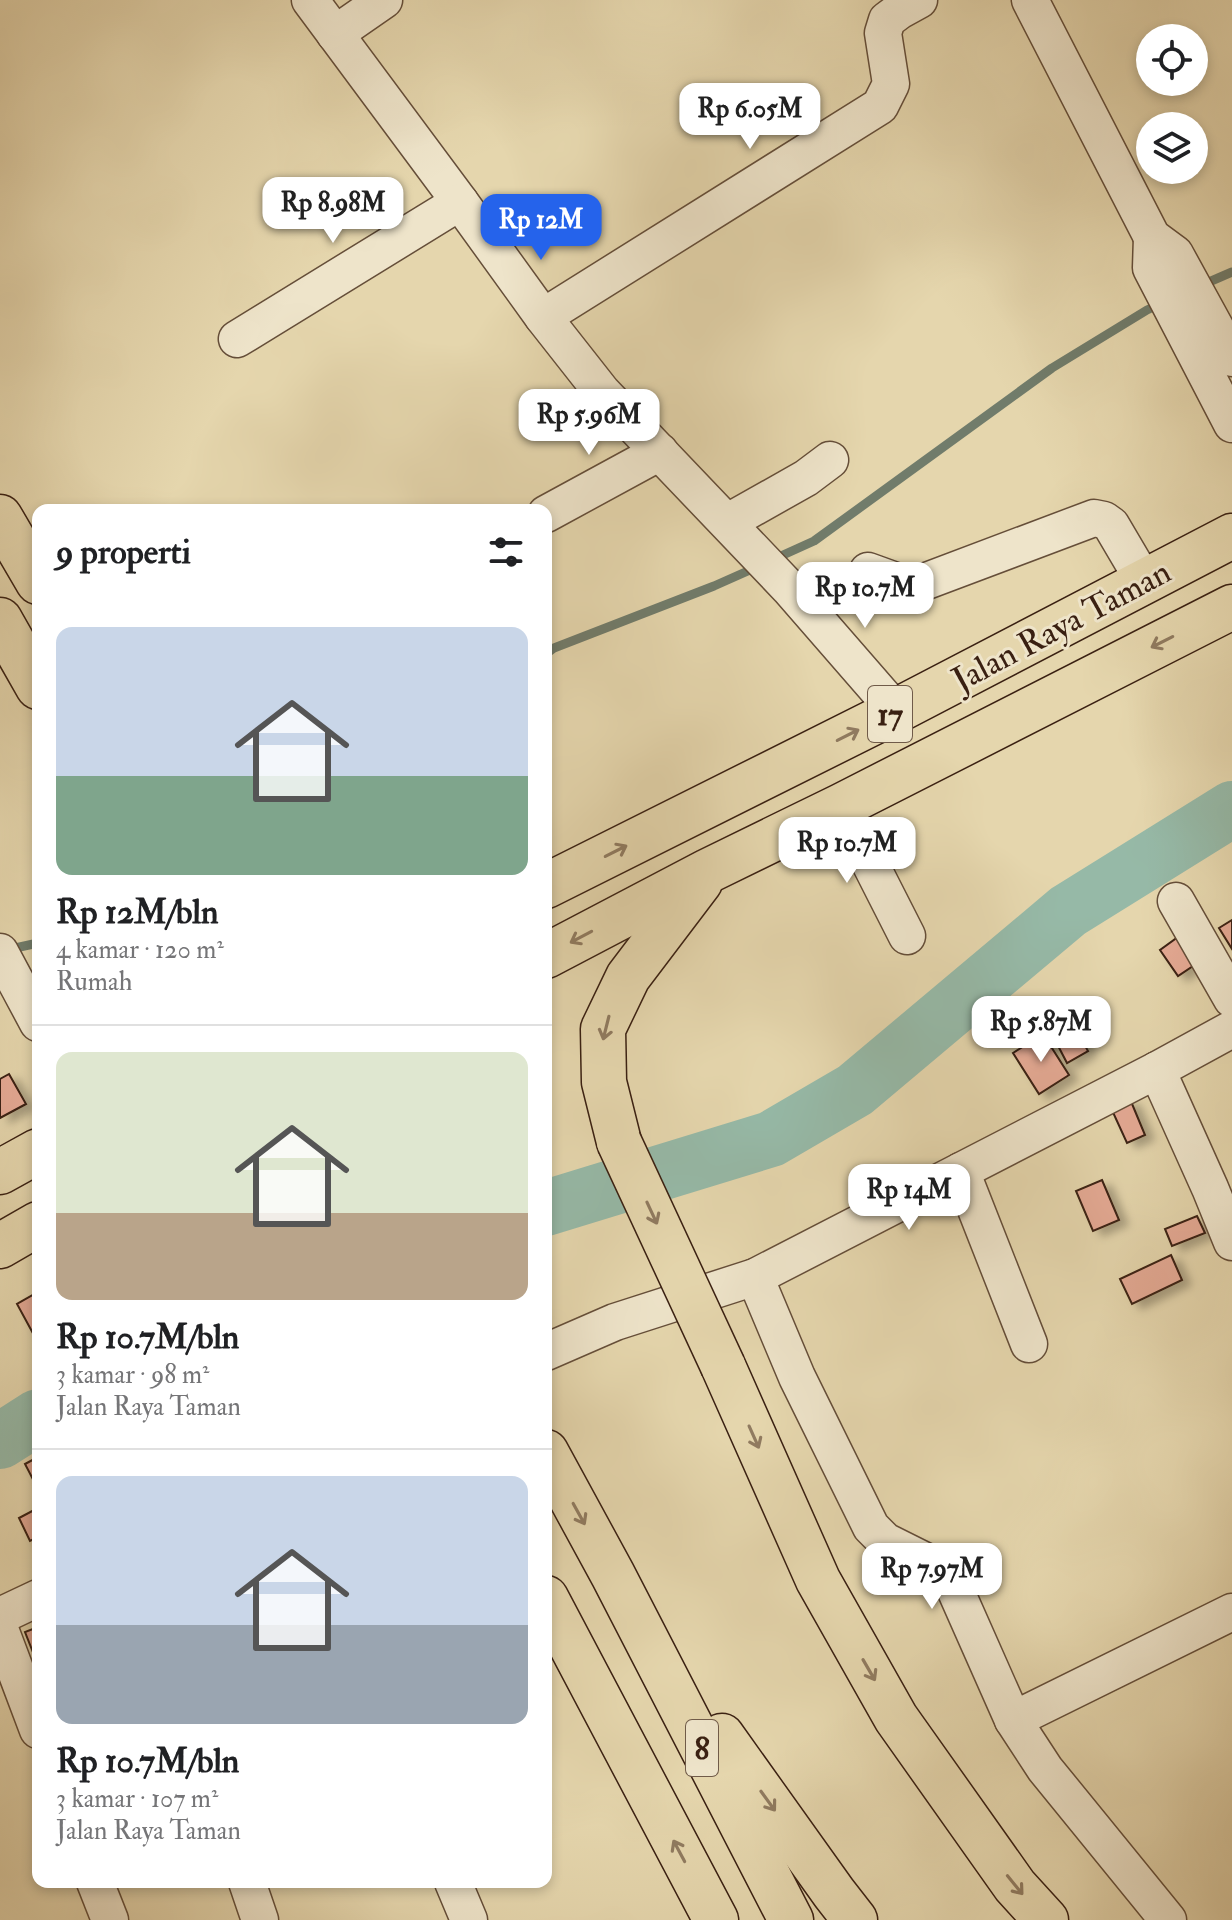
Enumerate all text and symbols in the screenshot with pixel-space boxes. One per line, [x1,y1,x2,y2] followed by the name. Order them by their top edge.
[1136,24,1208,184] map controls
[1136,24,1208,96] button: locate
[667,83,833,151] pin: Rp 6.05M
[697,93,803,125] text: Rp 6.05M
[1136,112,1208,184] button: layers
[250,177,416,245] pin: Rp 8.98M
[280,187,386,219] text: Rp 8.98M
[476,194,606,262] pin: Rp 12M
[499,204,583,236] text: Rp 12M
[506,389,672,457] pin: Rp 5.96M
[537,399,641,431] text: Rp 5.96M
[484,530,528,574] icon: filters
[56,531,191,574] text: 9 properti
[944,551,1178,703] street label: Jalan Raya Taman
[782,562,948,630] pin: Rp 10.7M
[815,572,915,604] text: Rp 10.7M
[1151,635,1175,651] one-way arrow
[220,679,364,823] icon: home
[868,686,912,742] road number: 17
[836,727,860,742] one-way arrow
[764,817,930,885] pin: Rp 10.7M
[797,827,897,859] text: Rp 10.7M
[603,843,627,859] one-way arrow
[56,891,219,934] text: Rp 12M/bln
[570,930,593,946] one-way arrow
[56,934,224,966] text: 4 kamar · 120 m²
[56,966,132,998] text: Rumah
[958,996,1124,1064] pin: Rp 5.87M
[990,1006,1092,1038] text: Rp 5.87M
[598,1015,613,1041] one-way arrow
[220,1104,364,1248] icon: home
[844,1164,974,1232] pin: Rp 14M
[866,1174,952,1206] text: Rp 14M
[645,1201,660,1225] one-way arrow
[56,1316,239,1359] text: Rp 10.7M/bln
[56,1359,209,1391] text: 3 kamar · 98 m²
[56,1391,241,1423] text: Jalan Raya Taman
[748,1424,763,1449] one-way arrow
[572,1501,588,1525] one-way arrow
[220,1528,364,1672] icon: home
[849,1543,1015,1611] pin: Rp 7.97M
[880,1553,984,1585] text: Rp 7.97M
[861,1658,877,1681] one-way arrow
[686,1720,718,1776] road number: 8
[56,1740,239,1783] text: Rp 10.7M/bln
[56,1783,218,1815] text: 3 kamar · 107 m²
[759,1790,776,1812] one-way arrow
[56,1815,241,1847] text: Jalan Raya Taman
[671,1840,687,1863] one-way arrow
[1007,1874,1024,1895] one-way arrow

